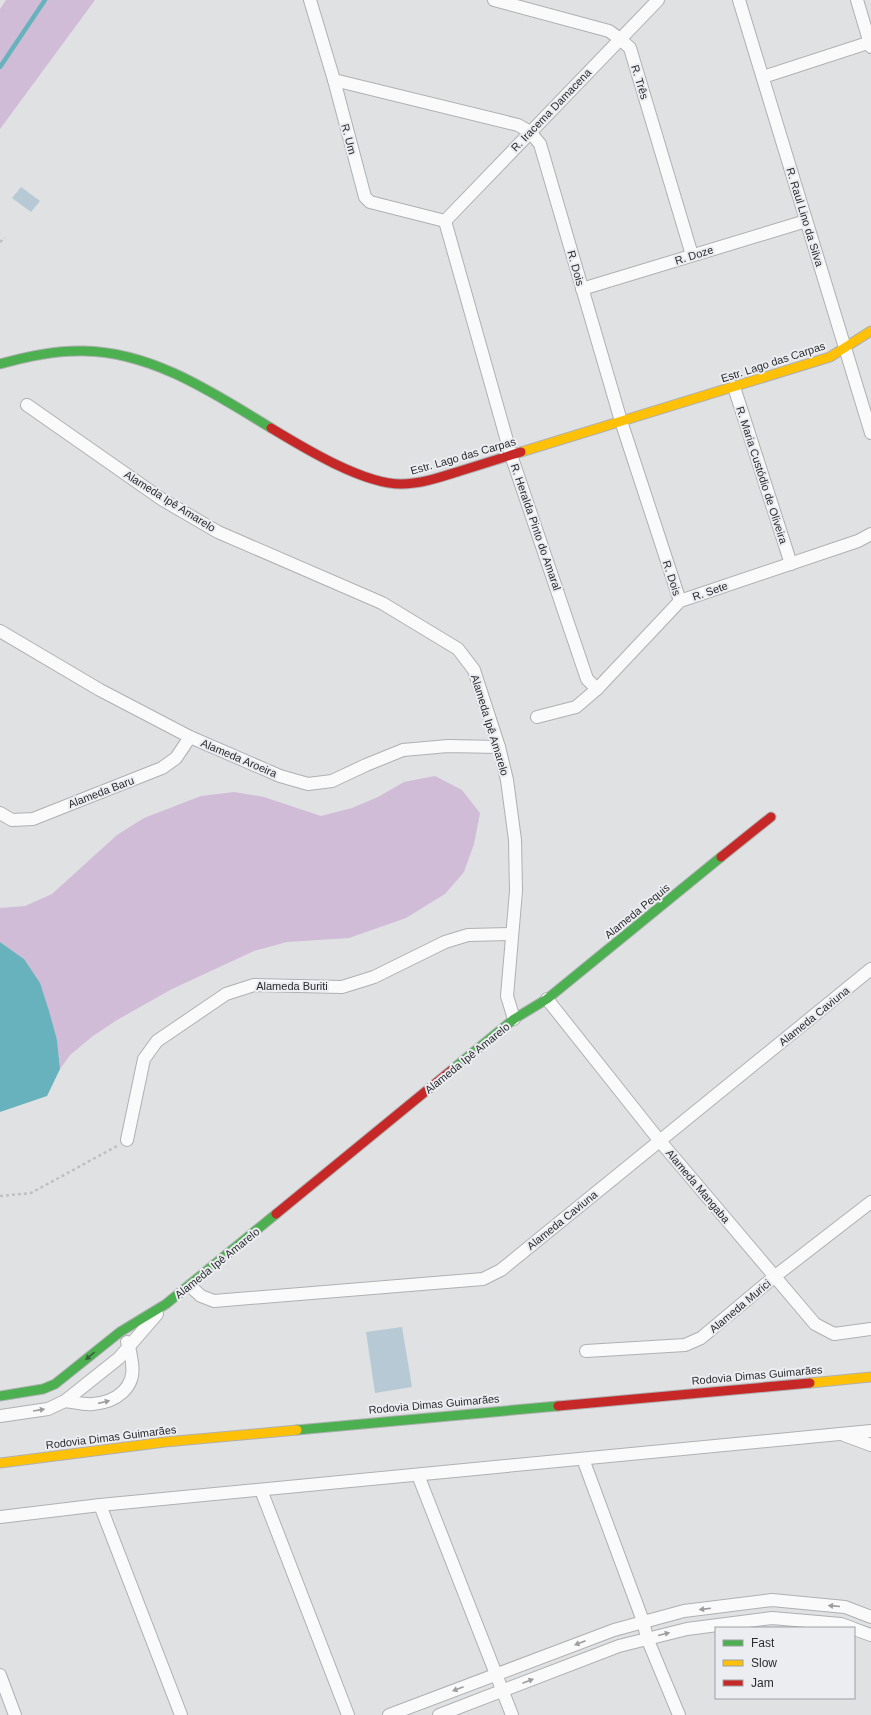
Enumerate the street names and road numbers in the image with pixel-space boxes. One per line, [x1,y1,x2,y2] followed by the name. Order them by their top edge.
[629,63,651,101] street label: R. Três
[508,66,594,154] street label: R. Iracema Damacena
[339,122,359,156] street label: R. Um
[784,166,826,269] street label: R. Raul Lino da Silva
[673,243,715,267] street label: R. Doze
[565,249,587,287] street label: R. Dois
[719,339,827,385] street label: Estr. Lago das Carpas
[734,405,790,546] street label: R. Maria Custódio de Oliveira
[409,435,517,477] street label: Estr. Lago das Carpas
[509,462,563,592] street label: R. Heralda Pinto do Amaral
[122,468,218,534] street label: Alameda Ipê Amarelo
[661,559,683,597] street label: R. Dois
[691,579,729,603] street label: R. Sete
[469,673,511,777] street label: Alameda Ipê Amarelo
[199,737,280,780] street label: Alameda Aroeira
[66,774,136,810] street label: Alameda Baru
[602,881,672,941] street label: Alameda Pequis
[256,980,328,992] street label: Alameda Buriti
[776,983,852,1048] street label: Alameda Caviuna
[422,1020,512,1096] street label: Alameda Ipê Amarelo
[664,1147,733,1226] street label: Alameda Mangaba
[524,1187,600,1252] street label: Alameda Caviuna
[172,1225,262,1301] street label: Alameda Ipê Amarelo
[707,1277,773,1335] street label: Alameda Murici
[691,1363,823,1387] street label: Rodovia Dimas Guimarães
[368,1392,500,1416] street label: Rodovia Dimas Guimarães
[45,1423,177,1451] street label: Rodovia Dimas Guimarães

